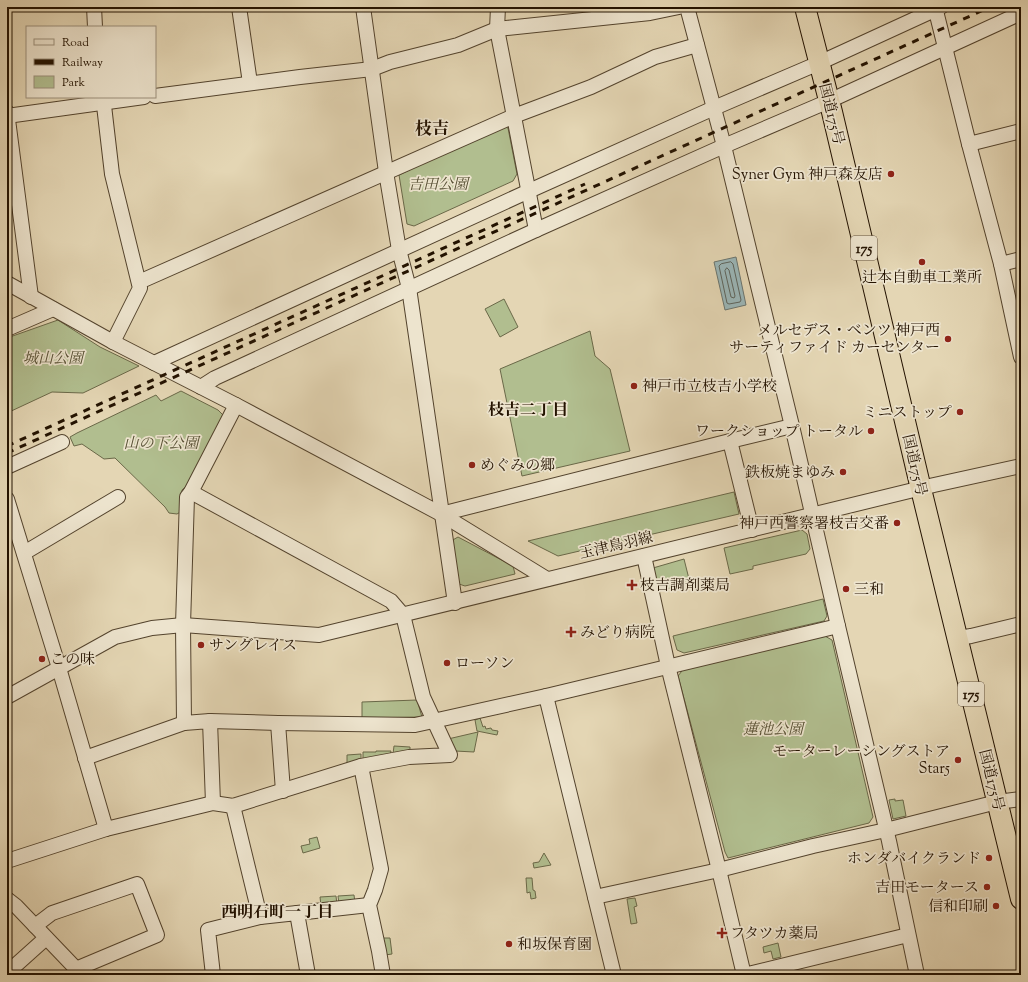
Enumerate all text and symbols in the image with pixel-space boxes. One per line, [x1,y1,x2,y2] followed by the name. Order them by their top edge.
[26,26,156,98] legend
[62,34,89,52] text: Road
[62,54,103,72] text: Railway
[62,74,85,92] text: Park
[813,81,848,147] street label: 国道175号
[415,118,449,142] district label: 枝吉
[732,165,883,186] place label: Syner Gym 神戸森友店
[886,169,896,179] marker: Syner Gym 神戸森友店
[408,175,471,196] park label: 吉田公園
[851,236,877,260] road number: 175
[917,257,927,267] marker: 辻本自動車工業所
[862,268,982,289] place label: 辻本自動車工業所
[729,321,940,359] place label: メルセデス・ベンツ 神戸西 サーティファイド カーセンター
[943,334,953,344] marker: メルセデス・ベンツ 神戸西 サーティファイド カーセンター
[23,349,86,370] park label: 城山公園
[642,377,777,398] place label: 神戸市立枝吉小学校
[629,381,639,391] marker: 神戸市立枝吉小学校
[488,400,568,423] district label: 枝吉二丁目
[862,403,952,424] place label: ミニストップ
[955,407,965,417] marker: ミニストップ
[695,422,863,443] place label: ワークショップ トータル
[866,426,876,436] marker: ワークショップ トータル
[896,432,931,498] street label: 国道175号
[123,434,201,455] park label: 山の下公園
[480,456,555,477] place label: めぐみの郷
[467,460,477,470] marker: めぐみの郷
[745,463,835,484] place label: 鉄板焼まゆみ
[838,467,848,477] marker: 鉄板焼まゆみ
[739,514,889,535] place label: 神戸西警察署枝吉交番
[892,518,902,528] marker: 神戸西警察署枝吉交番
[577,528,655,565] street label: 玉津鳥羽線
[640,576,730,597] place label: 枝吉調剤薬局
[627,580,637,590] marker: 枝吉調剤薬局
[854,580,884,601] place label: 三和
[841,584,851,594] marker: 三和
[580,623,655,644] place label: みどり病院
[565,626,577,638] marker: みどり病院
[209,636,297,657] place label: サングレイス
[196,640,206,650] marker: サングレイス
[50,650,95,671] place label: この味
[37,654,47,664] marker: この味
[455,654,514,675] place label: ローソン
[442,658,452,668] marker: ローソン
[958,682,984,706] road number: 175
[743,720,806,741] park label: 蓮池公園
[772,742,950,780] place label: モーターレーシングストア Star5
[973,747,1008,813] street label: 国道175号
[953,755,963,765] marker: モーターレーシングストア Star5
[847,849,981,870] place label: ホンダバイクランド
[984,853,994,863] marker: ホンダバイクランド
[875,878,979,899] place label: 吉田モータース
[982,882,992,892] marker: 吉田モータース
[928,897,988,918] place label: 信和印刷
[991,901,1001,911] marker: 信和印刷
[221,902,333,925] district label: 西明石町一丁目
[730,924,819,945] place label: フタツカ薬局
[717,928,727,938] marker: フタツカ薬局
[517,935,592,956] place label: 和坂保育園
[504,939,514,949] marker: 和坂保育園

